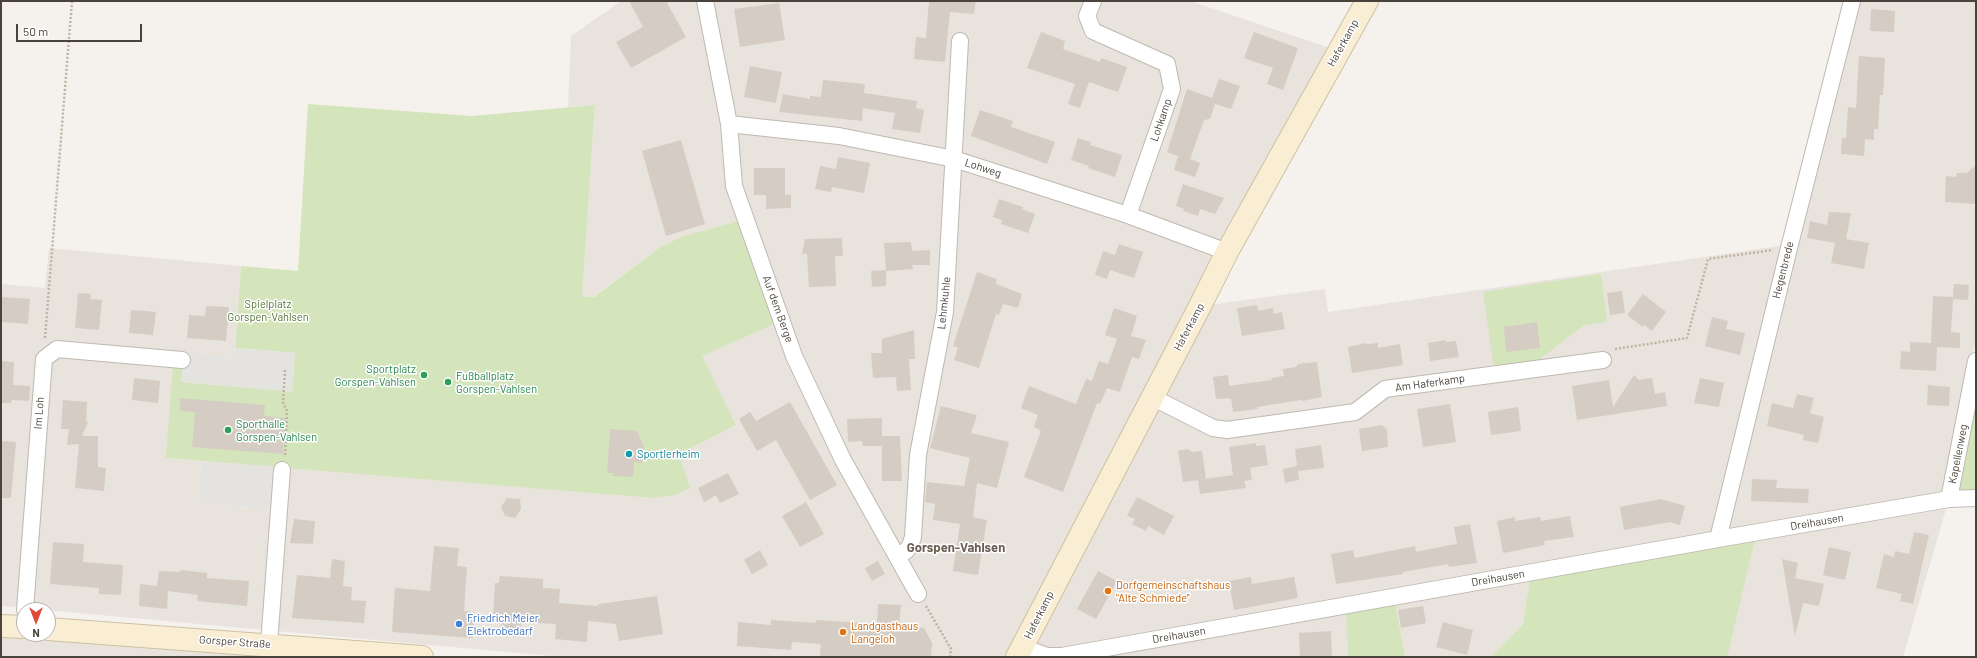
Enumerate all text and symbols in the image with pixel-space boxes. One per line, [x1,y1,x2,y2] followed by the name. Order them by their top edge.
[18,16,144,42] scale bar
[1325,17,1361,69] street label: Haferkamp
[23,24,48,38] text: 50 m
[1148,97,1174,143] street label: Lohkamp
[963,156,1003,180] street label: Lohweg
[1770,240,1796,300] street label: Hegenbrede
[760,274,796,344] street label: Auf dem Berge
[935,276,953,330] street label: Lehmkuhle
[227,297,309,323] park label: Spielplatz Gorspen-Vahlsen
[1171,301,1207,353] street label: Haferkamp
[335,362,416,388] place label: Sportplatz Gorspen-Vahlsen
[456,369,537,395] place label: Fußballplatz Gorspen-Vahlsen
[419,370,429,380] marker: Sportplatz Gorspen-Vahlsen
[1394,372,1466,394] street label: Am Haferkamp
[443,377,453,387] marker: Fußballplatz Gorspen-Vahlsen
[31,396,47,430] street label: Im Loh
[236,417,317,443] place label: Sporthalle Gorspen-Vahlsen
[1946,423,1970,485] street label: Kapellenweg
[223,425,233,435] marker: Sporthalle Gorspen-Vahlsen
[637,447,700,461] place label: Sportlerheim
[624,449,634,459] marker: Sportlerheim
[1789,511,1845,533] street label: Dreihausen
[907,540,1005,556] district label: Gorspen-Vahlsen
[1470,567,1526,589] street label: Dreihausen
[1116,578,1230,604] place label: Dorfgemeinschaftshaus "Alte Schmiede"
[1103,586,1113,596] marker: Dorfgemeinschaftshaus "Alte Schmiede"
[1021,589,1057,641] street label: Haferkamp
[16,602,56,642] north arrow
[467,611,539,637] place label: Friedrich Meier Elektrobedarf
[454,619,464,629] marker: Friedrich Meier Elektrobedarf
[851,619,918,645] place label: Landgasthaus Langeloh
[1151,624,1207,646] street label: Dreihausen
[32,627,40,640] text: N
[838,627,848,637] marker: Landgasthaus Langeloh
[199,633,271,651] street label: Gorsper Straße

